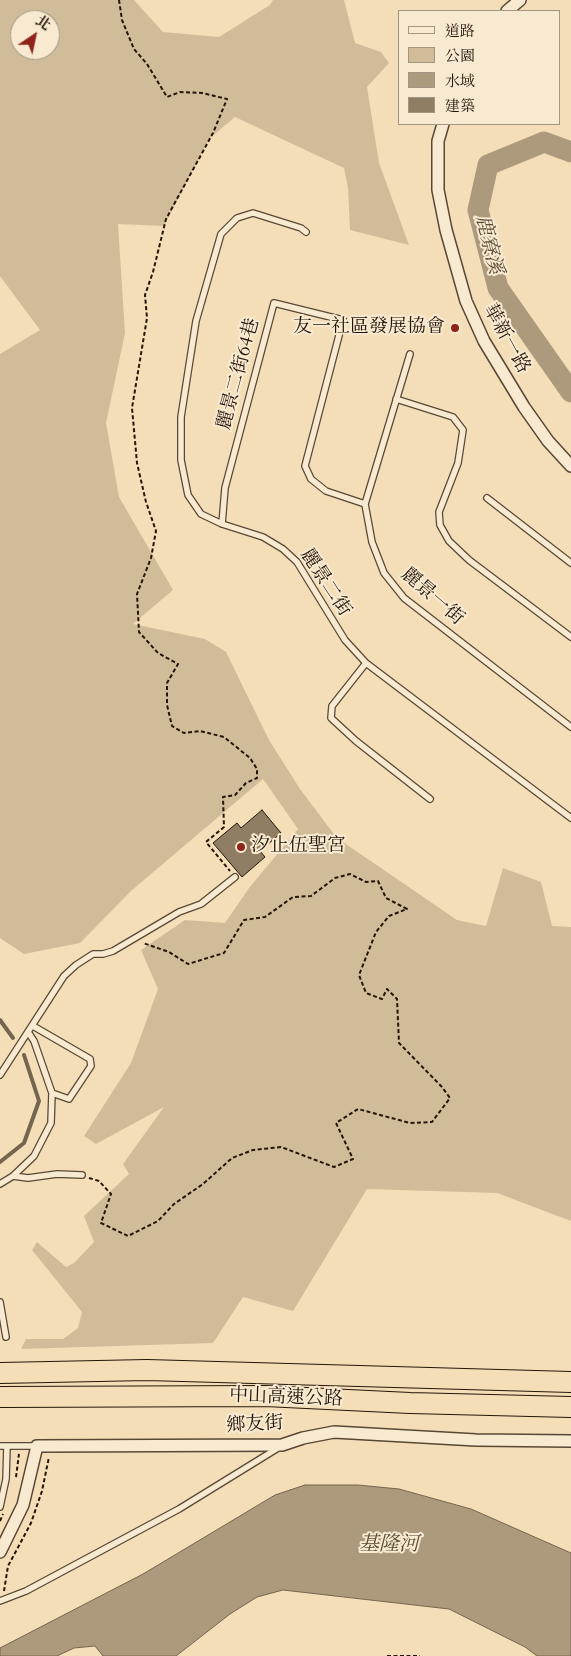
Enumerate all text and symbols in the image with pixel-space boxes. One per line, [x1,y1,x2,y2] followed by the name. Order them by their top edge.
[10,10,60,60] north arrow
[398,10,561,125] legend
[32,11,54,35] text: 北
[445,21,475,41] text: 道路
[445,46,475,66] text: 公園
[445,71,475,91] text: 水域
[445,96,475,116] text: 建築
[469,213,507,277] water label: 鹿寮溪
[478,300,534,378] street label: 華新一路
[213,316,265,432] street label: 麗景二街64巷
[293,317,445,339] place label: 友一社區發展協會
[449,322,461,334] marker: 友一社區發展協會
[295,545,355,621] street label: 麗景二街
[396,563,468,631] street label: 麗景一街
[251,836,346,858] place label: 汐止伍聖宮
[235,841,247,853] marker: 汐止伍聖宮
[229,1385,343,1411] street label: 中山高速公路
[226,1412,284,1438] street label: 鄉友街
[359,1533,419,1557] water label: 基隆河

